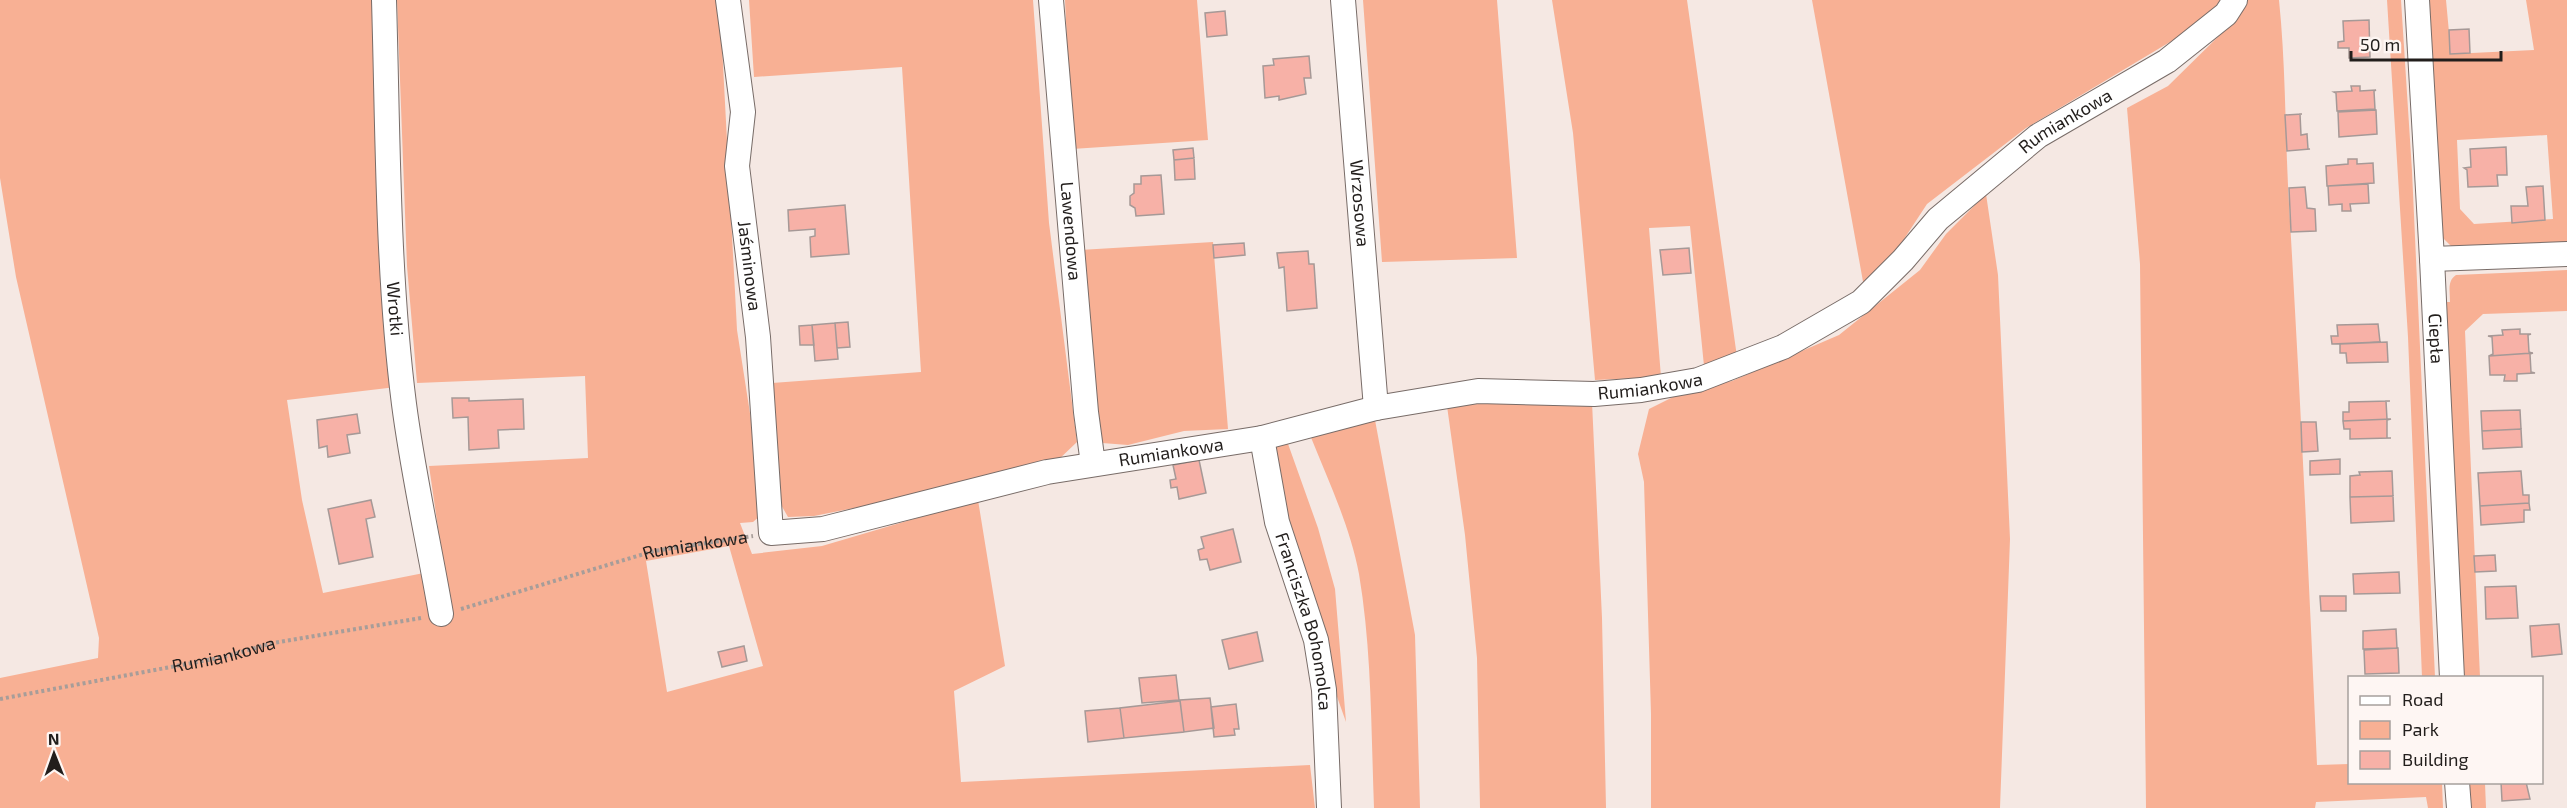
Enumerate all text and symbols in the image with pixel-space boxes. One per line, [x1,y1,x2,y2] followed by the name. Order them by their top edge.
[2351,24,2501,62] scale bar
[2360,33,2400,55] text: 50 m
[2014,83,2116,158] street label: Rumiankowa
[1346,159,1375,248] street label: Wrzosowa
[1056,181,1087,281] street label: Lawendowa
[734,219,767,312] street label: Jaśminowa
[383,281,409,337] street label: Wrotki
[2425,313,2449,364] street label: Ciepła
[1597,367,1704,404] street label: Rumiankowa
[1117,432,1225,471] street label: Rumiankowa
[640,525,749,564] street label: Rumiankowa
[1271,529,1337,711] street label: Franciszka Bohomolca
[170,631,278,677] street label: Rumiankowa
[2348,676,2543,784] legend
[2402,688,2443,710] text: Road
[2402,718,2439,740] text: Park
[24,724,84,784] north arrow
[48,729,60,748] text: N
[2402,748,2469,770] text: Building

